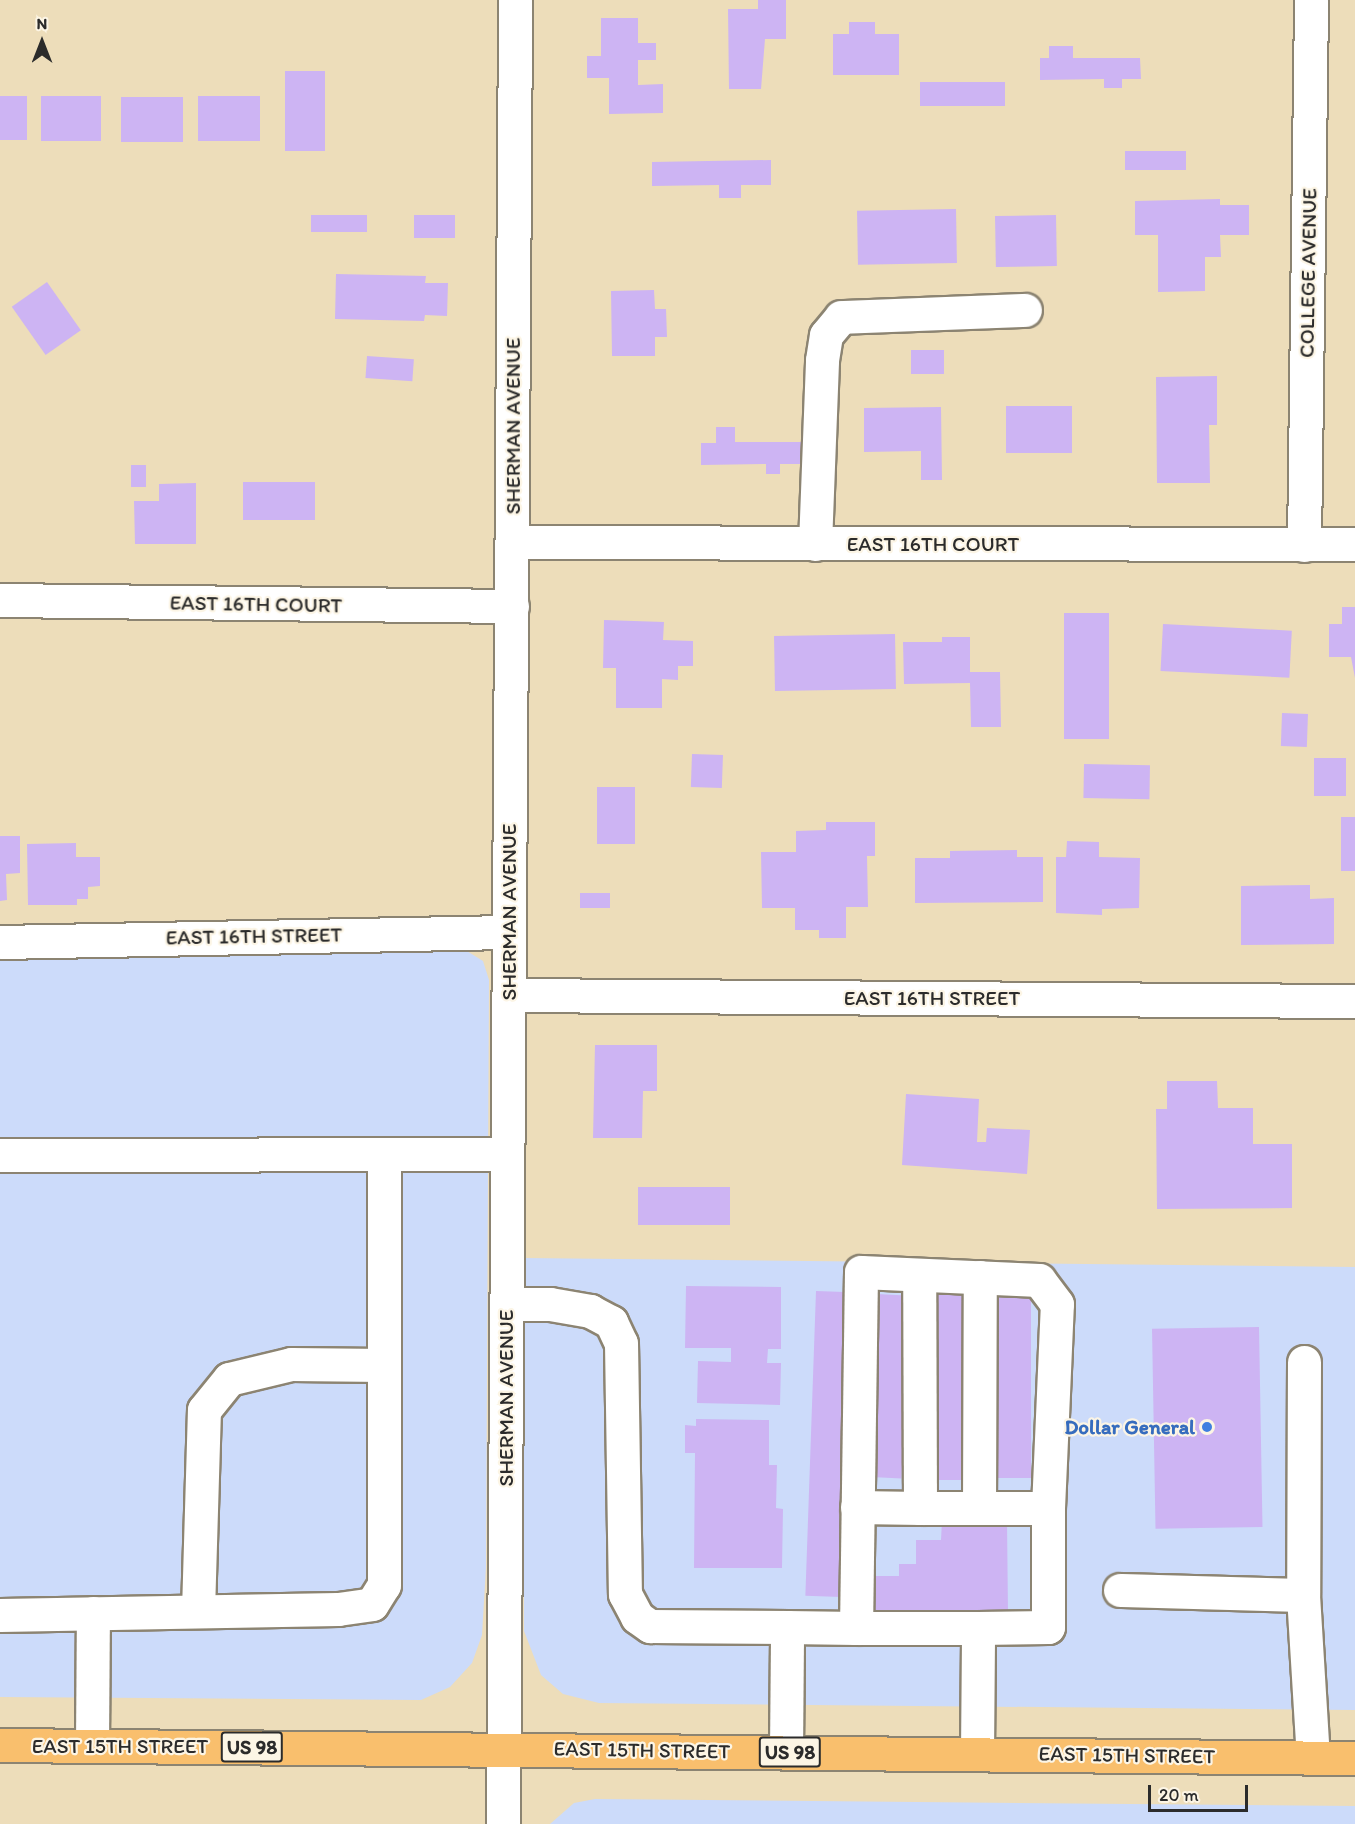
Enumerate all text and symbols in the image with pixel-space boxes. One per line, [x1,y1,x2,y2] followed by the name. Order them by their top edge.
[12,12,72,72] north arrow
[37,14,47,33] text: N
[1294,188,1322,358] street label: COLLEGE AVENUE
[500,338,526,514] street label: SHERMAN AVENUE
[847,531,1019,557] street label: EAST 16TH COURT
[169,590,343,618] street label: EAST 16TH COURT
[496,824,522,1000] street label: SHERMAN AVENUE
[165,922,343,950] street label: EAST 16TH STREET
[844,985,1020,1011] street label: EAST 16TH STREET
[493,1310,519,1486] street label: SHERMAN AVENUE
[1064,1414,1195,1440] place label: Dollar General
[1200,1420,1214,1434] marker: Dollar General
[220,1730,284,1764] road number: US 98
[32,1733,208,1759] street label: EAST 15TH STREET
[758,1735,822,1769] road number: US 98
[553,1736,731,1764] street label: EAST 15TH STREET
[1038,1741,1216,1769] street label: EAST 15TH STREET
[1151,1773,1252,1811] scale bar
[1159,1784,1199,1806] text: 20 m

